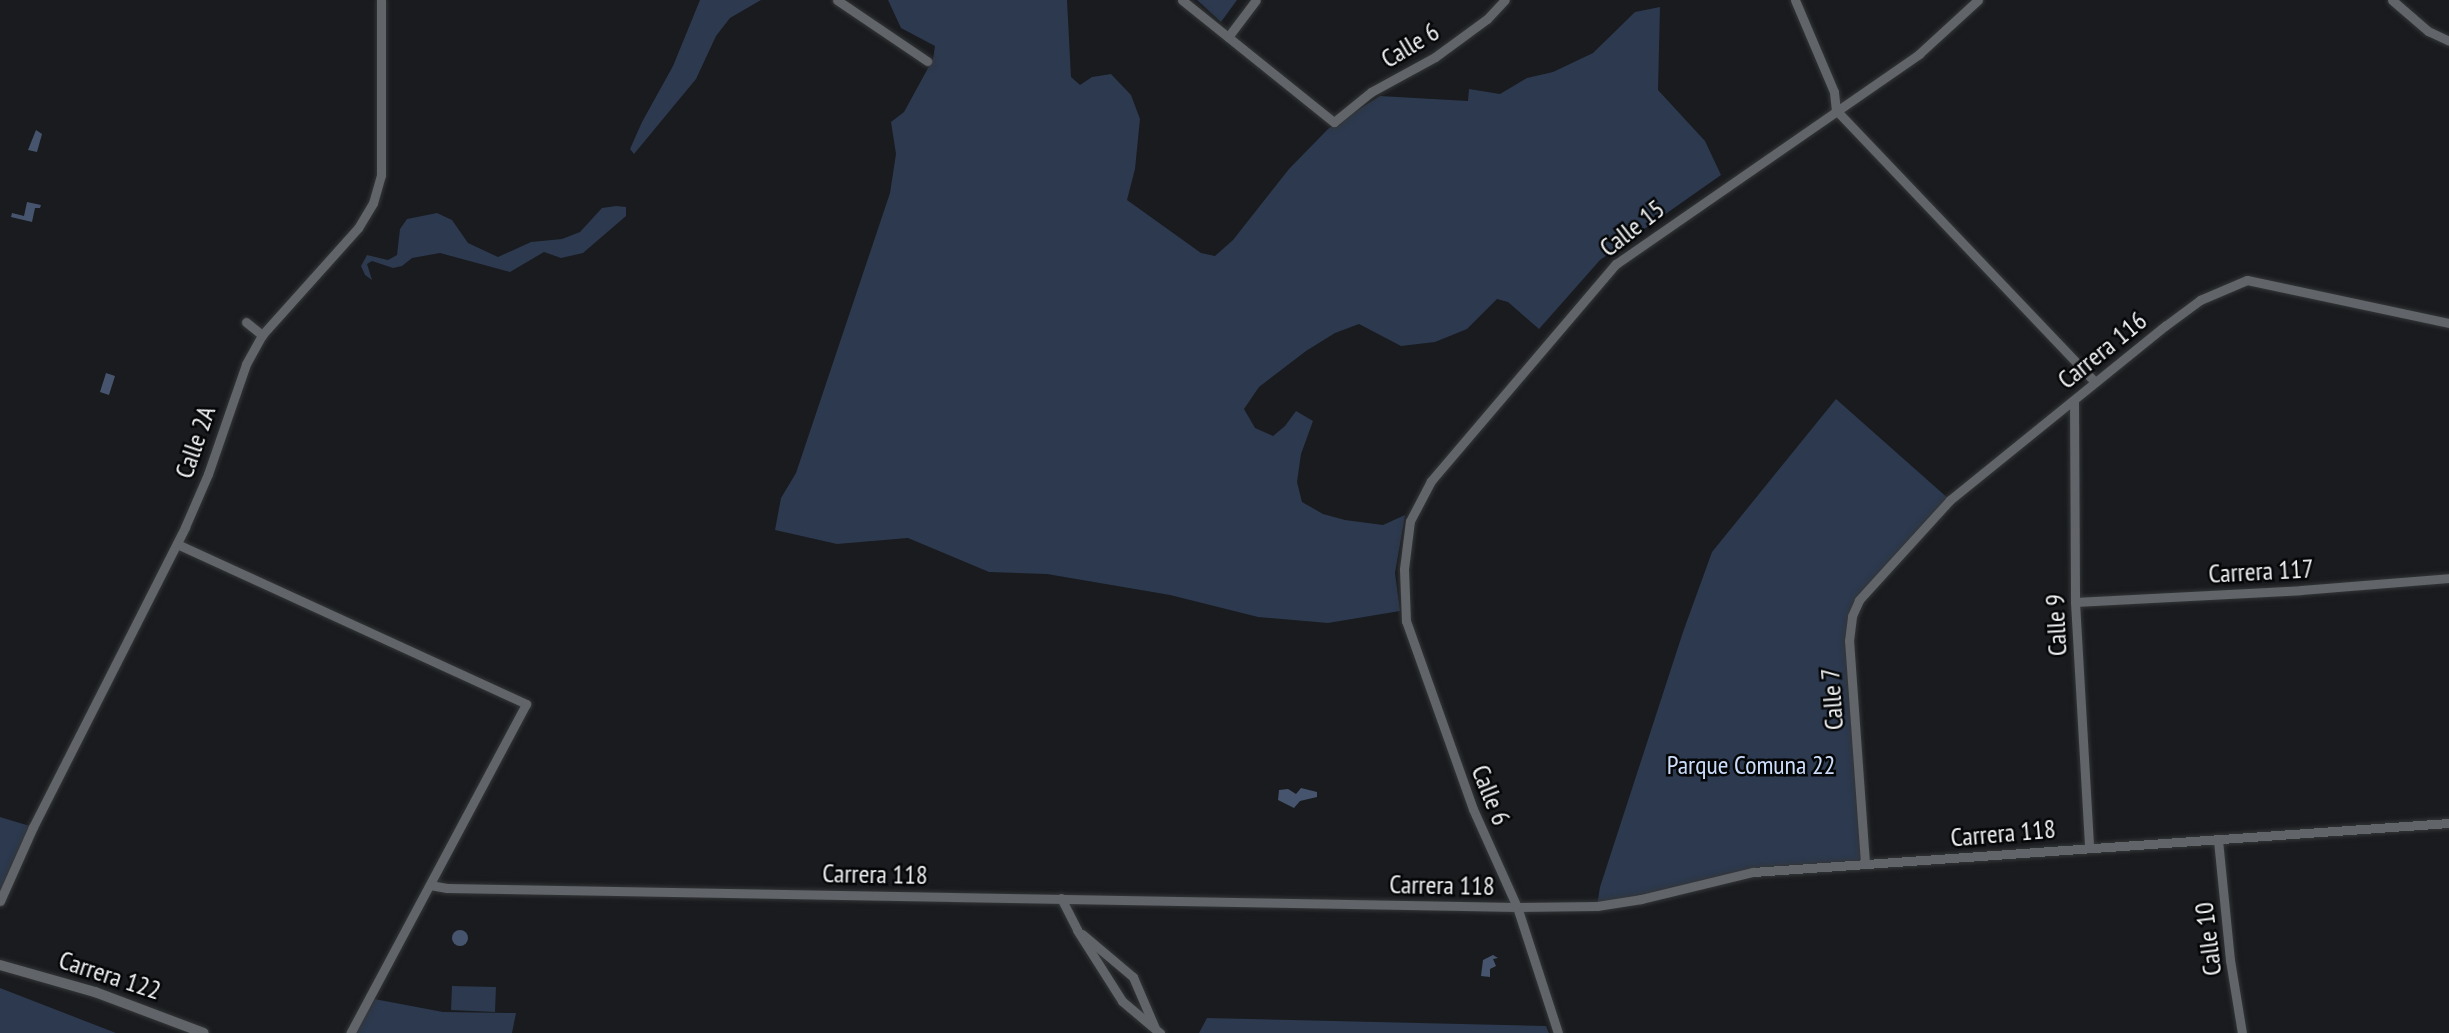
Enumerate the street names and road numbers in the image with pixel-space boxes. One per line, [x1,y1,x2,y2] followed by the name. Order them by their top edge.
[1375,16,1445,74] street label: Calle 6
[1593,193,1671,263] street label: Calle 15
[2051,305,2153,395] street label: Carrera 116
[168,402,222,482] street label: Calle 2A
[2208,553,2314,589] street label: Carrera 117
[2039,593,2073,657] street label: Calle 9
[1814,667,1850,731] street label: Calle 7
[1465,760,1517,830] street label: Calle 6
[1949,813,2057,853] street label: Carrera 118
[822,857,928,891] street label: Carrera 118
[1389,868,1495,902] street label: Carrera 118
[2188,901,2228,977] street label: Calle 10
[55,944,165,1006] street label: Carrera 122

